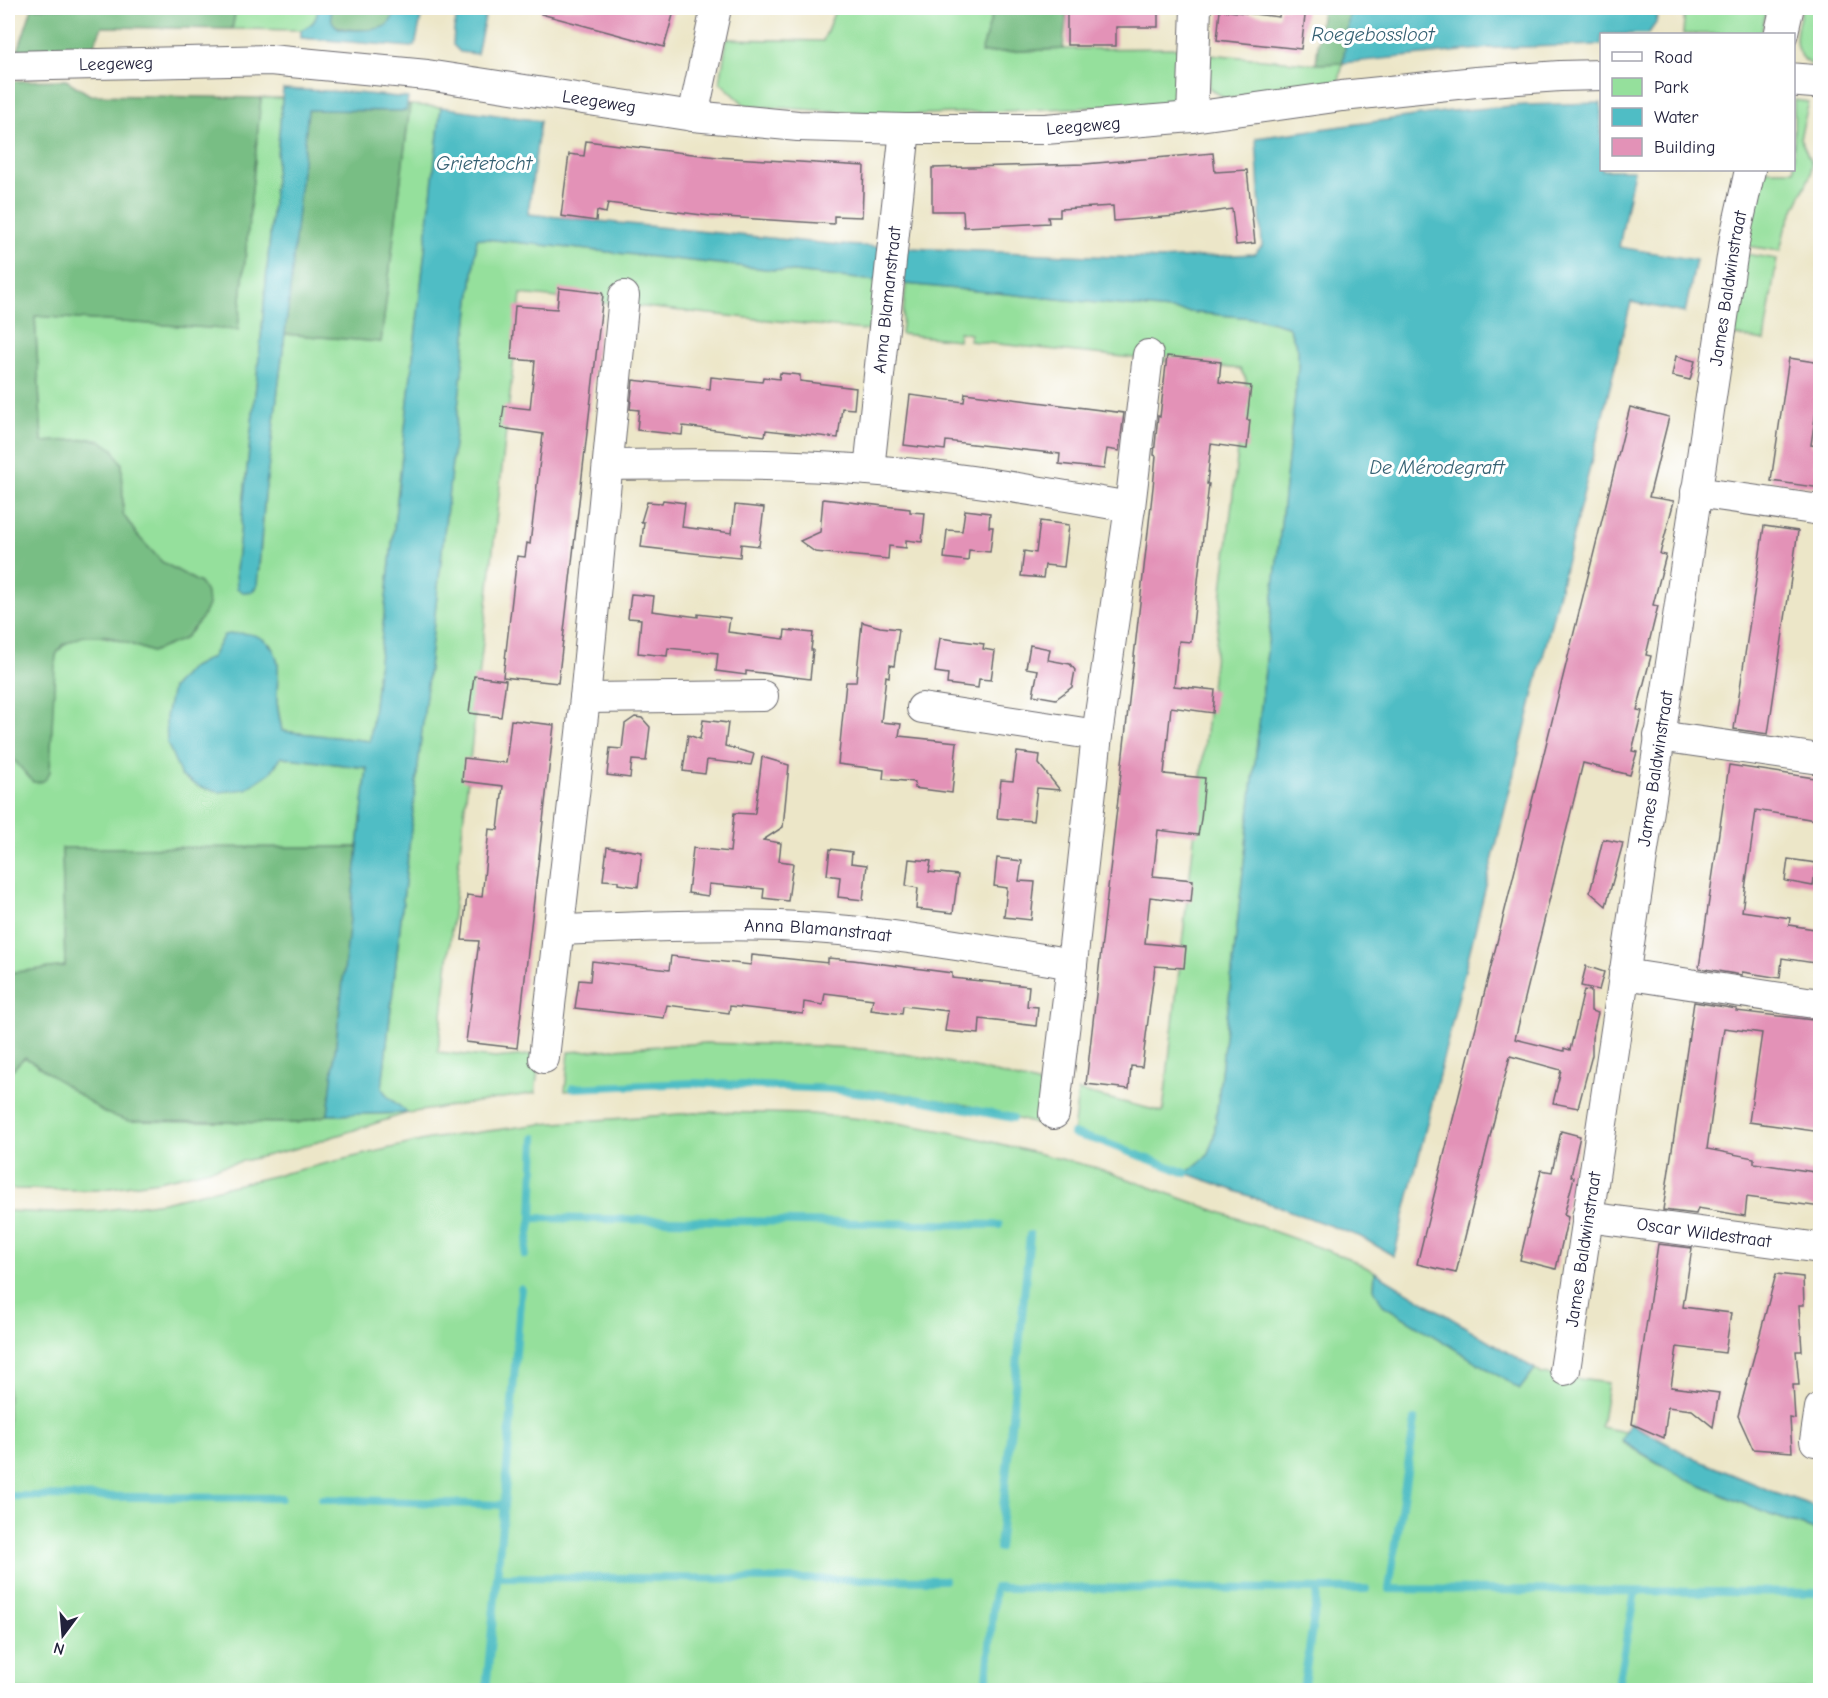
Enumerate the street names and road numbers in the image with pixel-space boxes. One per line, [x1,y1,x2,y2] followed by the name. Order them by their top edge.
[79,53,153,75] street label: Leegeweg
[561,86,637,118] street label: Leegeweg
[1046,113,1121,140] street label: Leegeweg
[1706,208,1752,367] street label: James Baldwinstraat
[869,225,906,374] street label: Anna Blamanstraat
[1634,689,1678,848] street label: James Baldwinstraat
[744,915,893,947] street label: Anna Blamanstraat
[1562,1169,1606,1329] street label: James Baldwinstraat
[1635,1214,1773,1253] street label: Oscar Wildestraat

